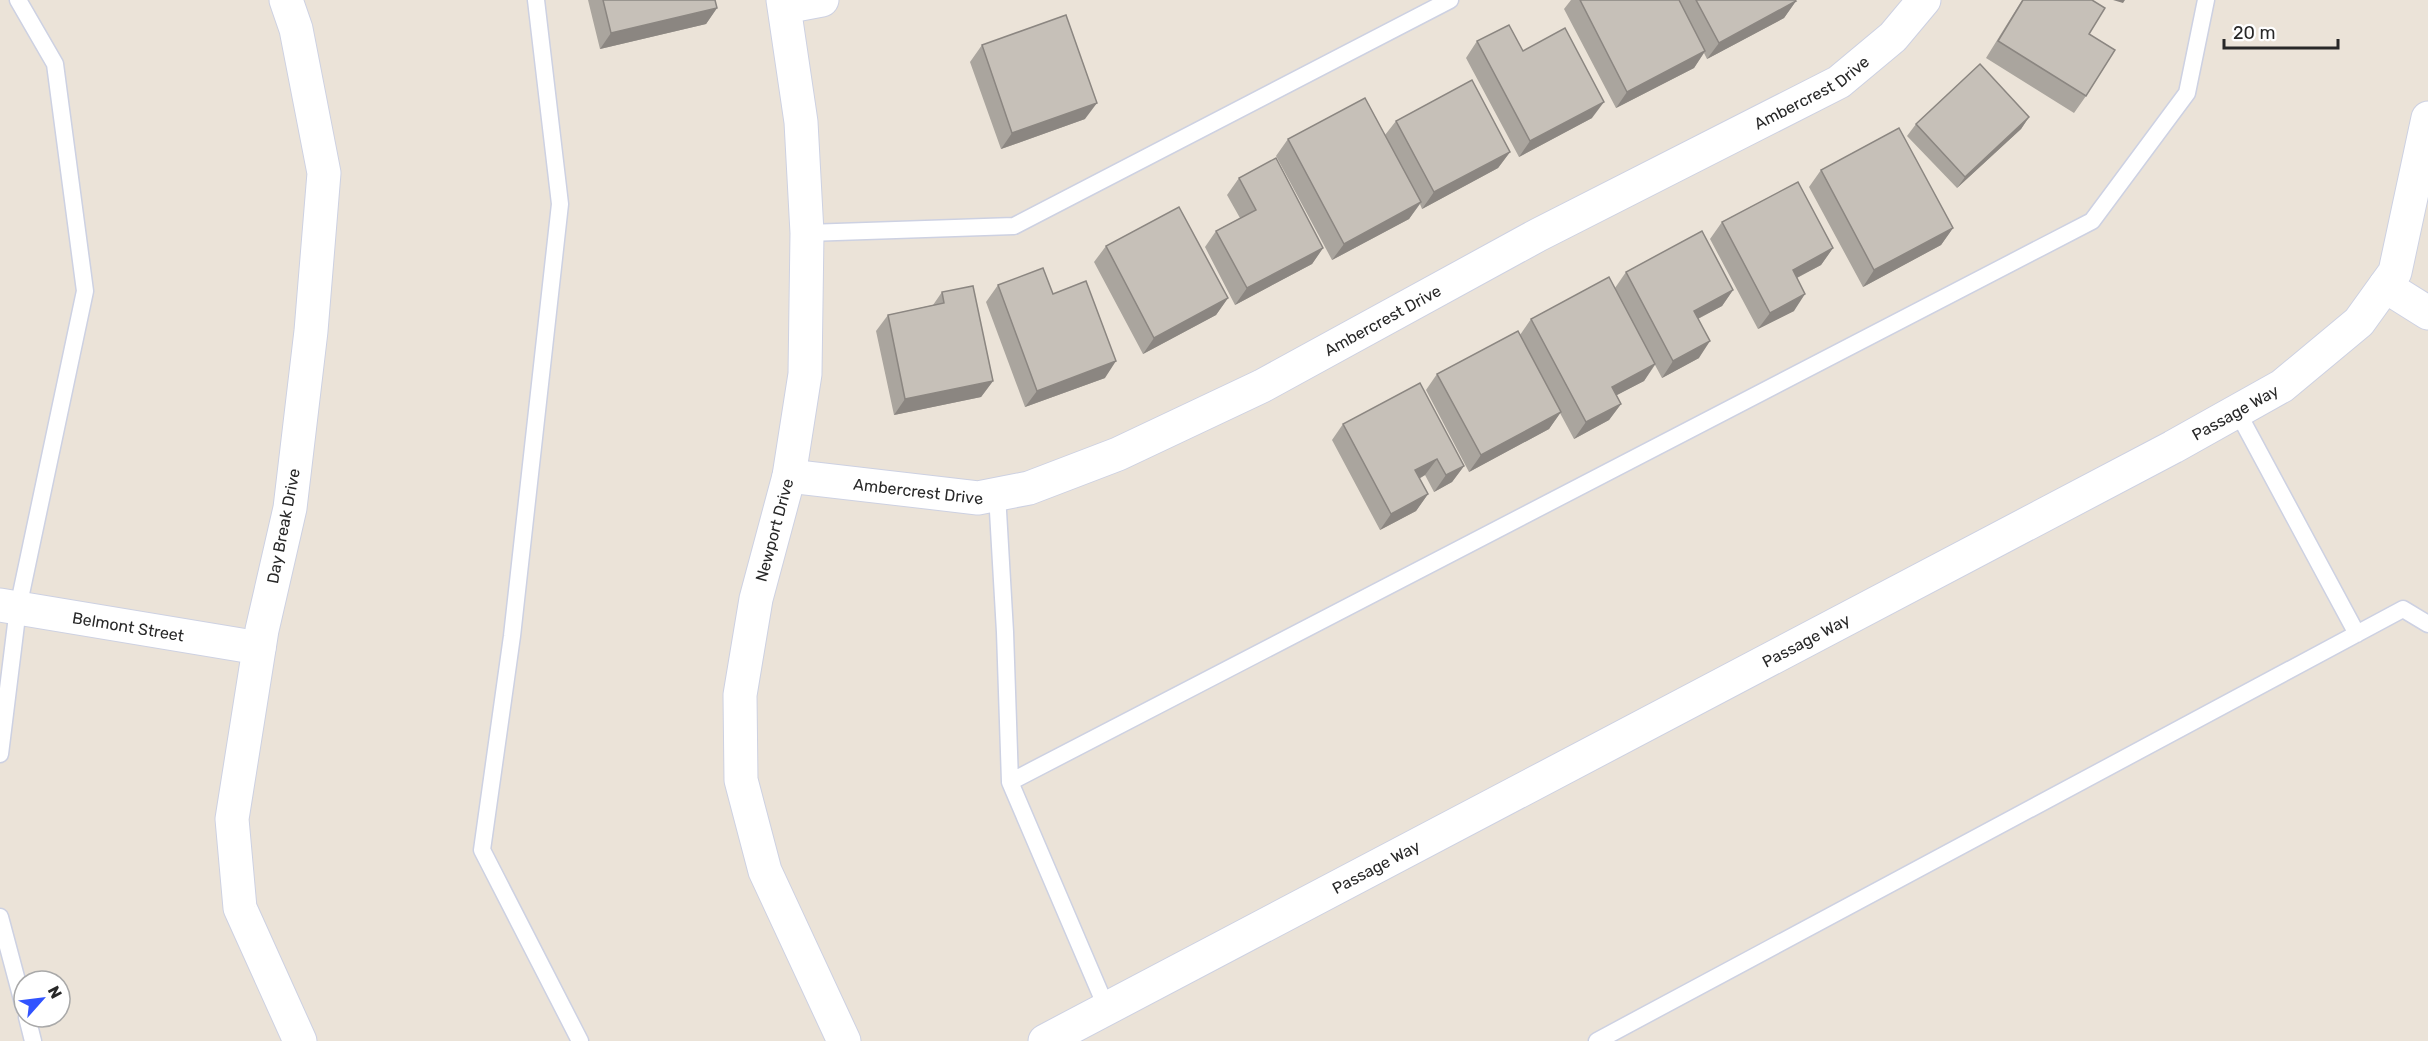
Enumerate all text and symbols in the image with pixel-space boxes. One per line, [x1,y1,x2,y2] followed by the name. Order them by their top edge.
[2224,12,2338,50] scale bar
[2233,22,2275,44] text: 20 m
[1751,52,1873,134] street label: Ambercrest Drive
[1321,281,1444,360] street label: Ambercrest Drive
[2189,381,2282,444] street label: Passage Way
[263,467,304,585] street label: Day Break Drive
[852,475,985,509] street label: Ambercrest Drive
[752,476,797,584] street label: Newport Drive
[71,608,185,645] street label: Belmont Street
[1759,610,1853,672] street label: Passage Way
[1329,836,1423,898] street label: Passage Way
[12,969,72,1029] north arrow
[44,983,66,1002] text: N

